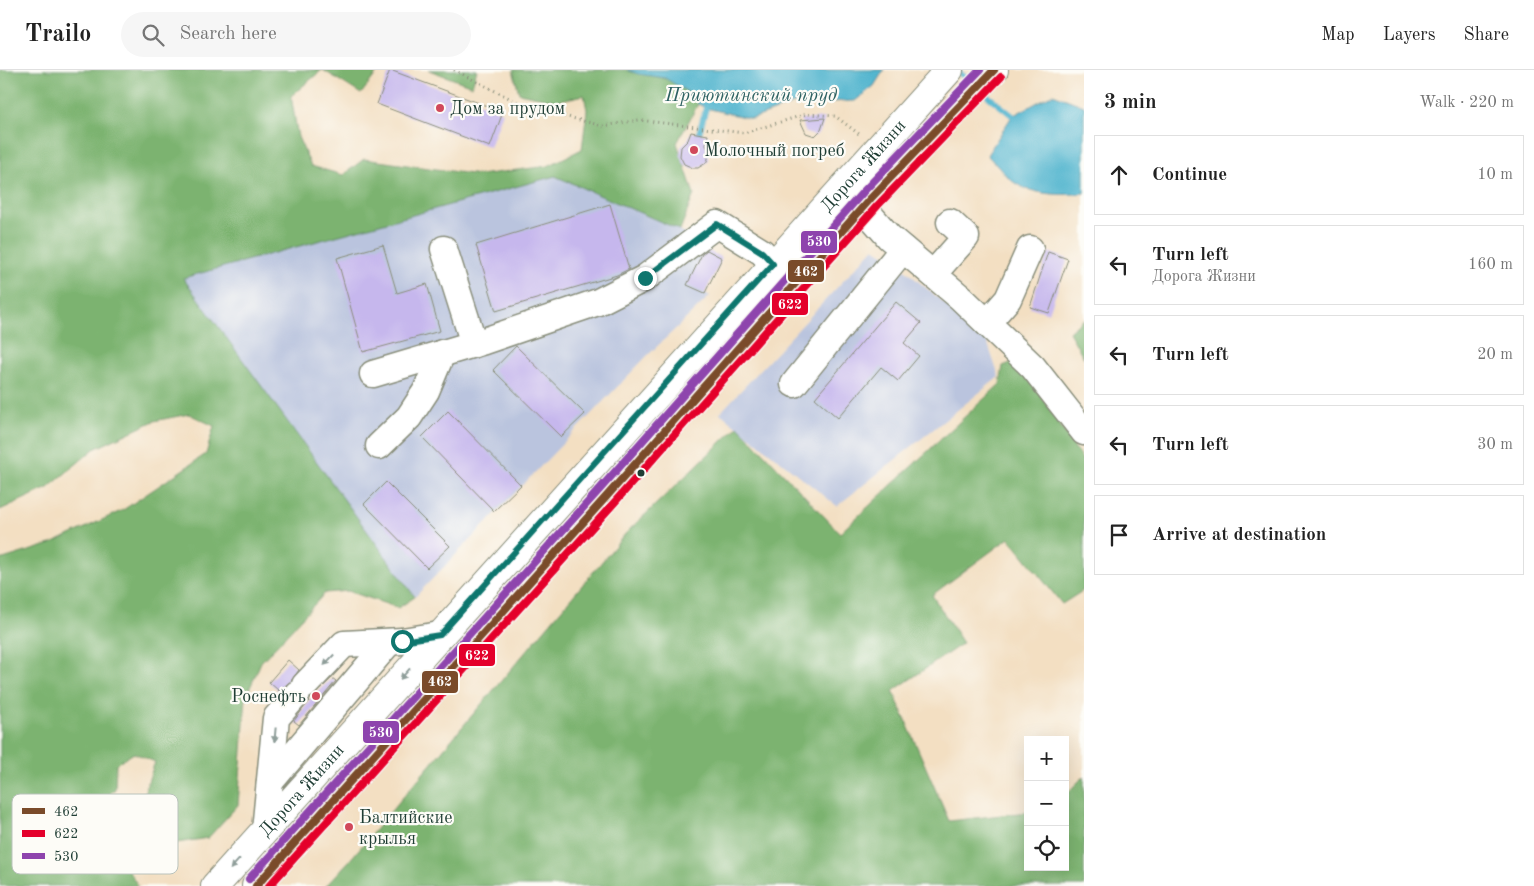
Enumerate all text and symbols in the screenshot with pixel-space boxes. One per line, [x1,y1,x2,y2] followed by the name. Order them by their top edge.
[121,12,471,57] search box
[139,21,167,49] icon: search
[25,23,91,47] text: Trailo
[179,25,277,44] text: Search here
[1321,26,1355,44] text: Map
[1383,26,1435,44] text: Layers
[1463,26,1509,44] text: Share
[664,87,838,106] water label: Приютинский пруд
[1104,92,1157,113] text: 3 min
[1419,95,1514,111] text: Walk · 220 m
[450,100,565,118] place label: Дом за прудом
[434,102,446,114] marker: Дом за прудом
[818,117,910,216] street label: Дорога Жизни
[704,142,845,160] place label: Молочный погреб
[688,144,700,156] marker: Молочный погреб
[1105,161,1133,189] icon: ahead
[1152,166,1227,185] text: Continue
[1477,167,1513,183] text: 10 m
[800,230,838,254] line badge: 530
[807,235,831,249] text: 530
[1152,246,1229,265] text: Turn left
[1105,251,1133,279] icon: left
[1468,257,1513,273] text: 160 m
[787,259,825,283] line badge: 462
[794,265,818,279] text: 462
[634,267,657,290] route end
[1152,269,1256,285] text: Дорога Жизни
[771,292,809,316] line badge: 622
[778,298,802,312] text: 622
[1105,341,1133,369] icon: left
[1152,346,1229,365] text: Turn left
[1477,347,1513,363] text: 20 m
[1105,431,1133,459] icon: left
[1152,436,1229,455] text: Turn left
[1477,437,1513,453] text: 30 m
[636,468,646,478] unlabelled marker
[1105,521,1133,549] icon: arrive
[1152,526,1326,545] text: Arrive at destination
[391,630,414,653] route start
[458,643,496,667] line badge: 622
[465,649,489,663] text: 622
[323,654,335,666] one-way arrow
[400,667,411,680] one-way arrow
[421,670,459,694] line badge: 462
[428,675,452,689] text: 462
[231,688,306,707] place label: Роснефть
[310,690,322,702] marker: Роснефть
[362,720,400,744] line badge: 530
[369,726,393,740] text: 530
[271,727,279,743] one-way arrow
[1024,736,1069,871] map controls
[1024,736,1069,781] button: +
[256,741,348,840] street label: Дорога Жизни
[1024,781,1069,826] button: −
[12,794,178,874] legend
[54,805,78,819] text: 462
[359,809,452,848] place label: Балтийские крылья
[343,821,355,833] marker: Балтийские крылья
[1024,826,1069,871] button: locate
[54,827,78,841] text: 622
[54,850,78,864] text: 530
[229,858,241,870] one-way arrow

